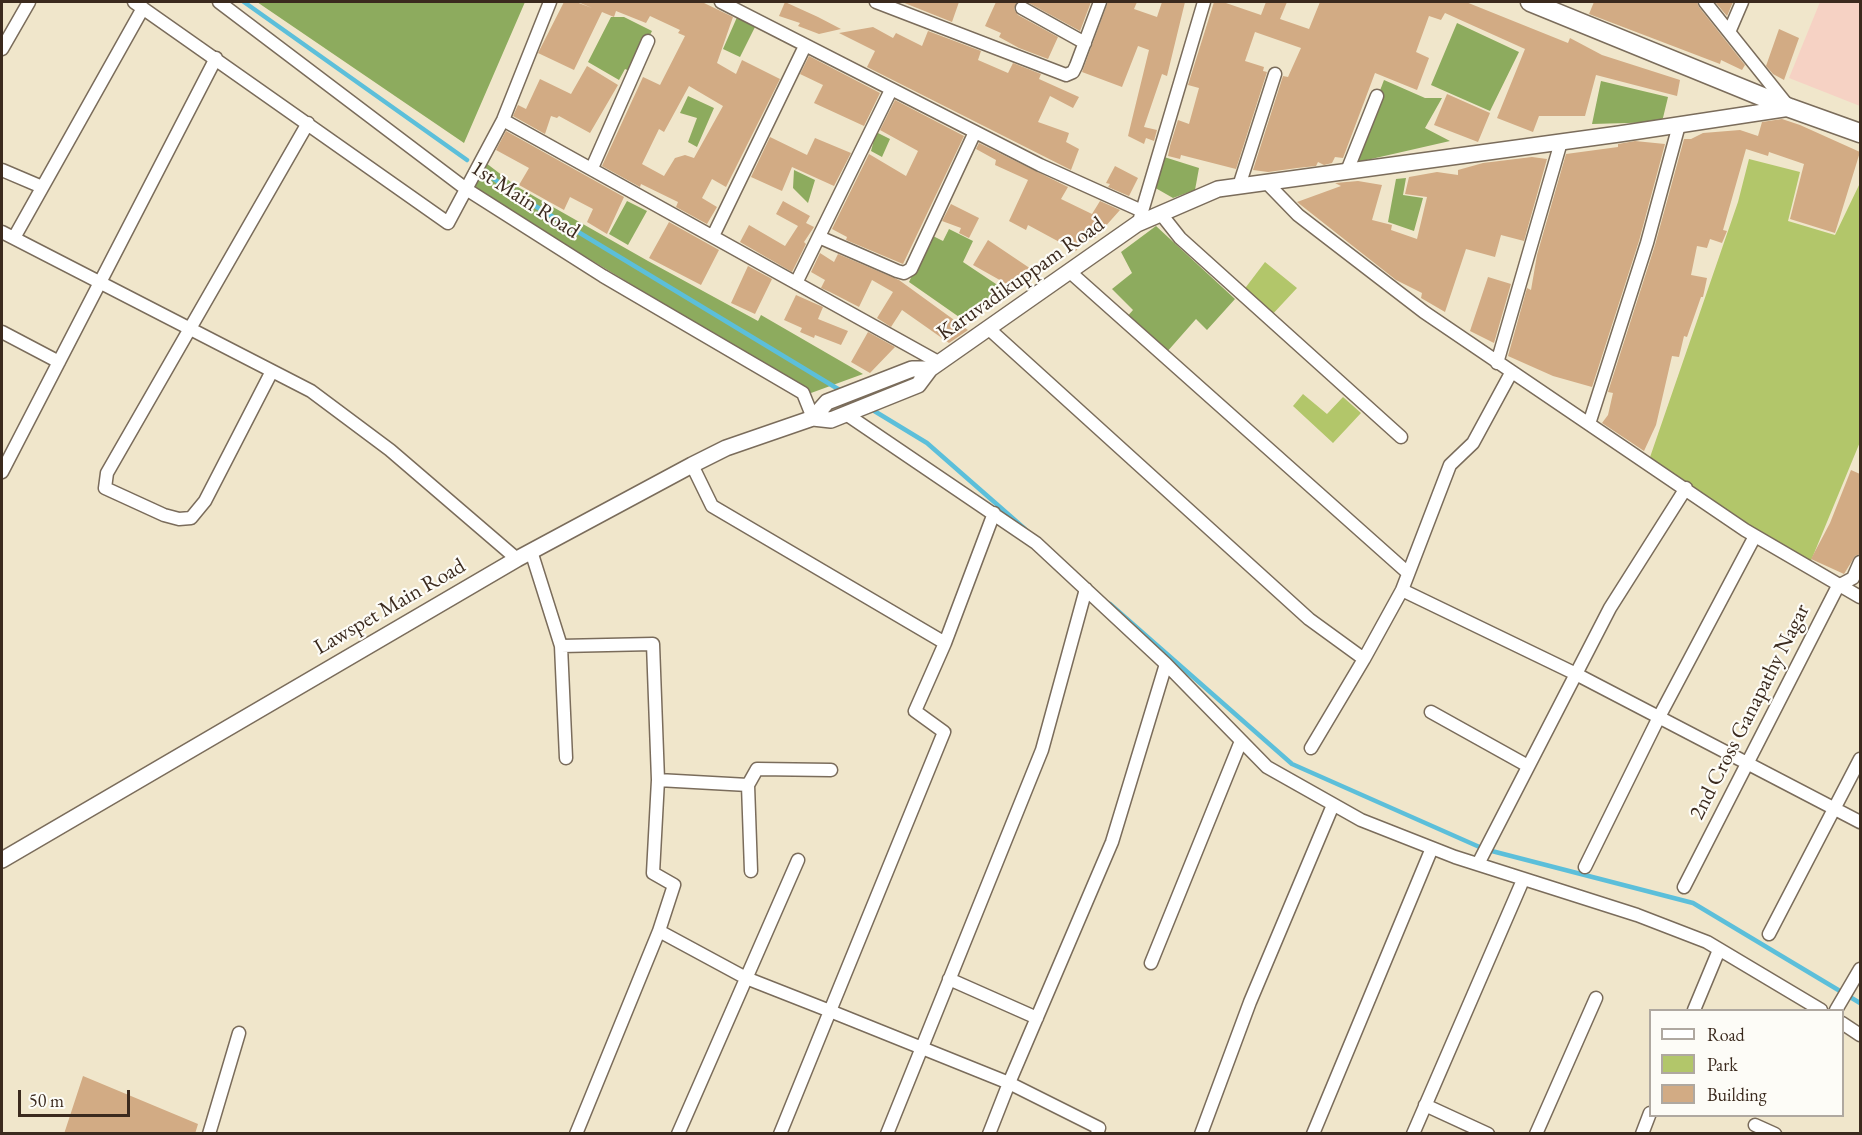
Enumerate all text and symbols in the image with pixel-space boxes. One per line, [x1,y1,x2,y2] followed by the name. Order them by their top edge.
[466,155,584,245] street label: 1st Main Road
[932,211,1110,347] street label: Karuvadikuppam Road
[310,553,470,661] street label: Lawspet Main Road
[1684,600,1816,824] street label: 2nd Cross Ganapathy Nagar
[1649,1009,1844,1117] legend
[1707,1023,1745,1046] text: Road
[1707,1053,1738,1076] text: Park
[21,1078,134,1116] scale bar
[1707,1083,1767,1106] text: Building
[29,1089,64,1112] text: 50 m

